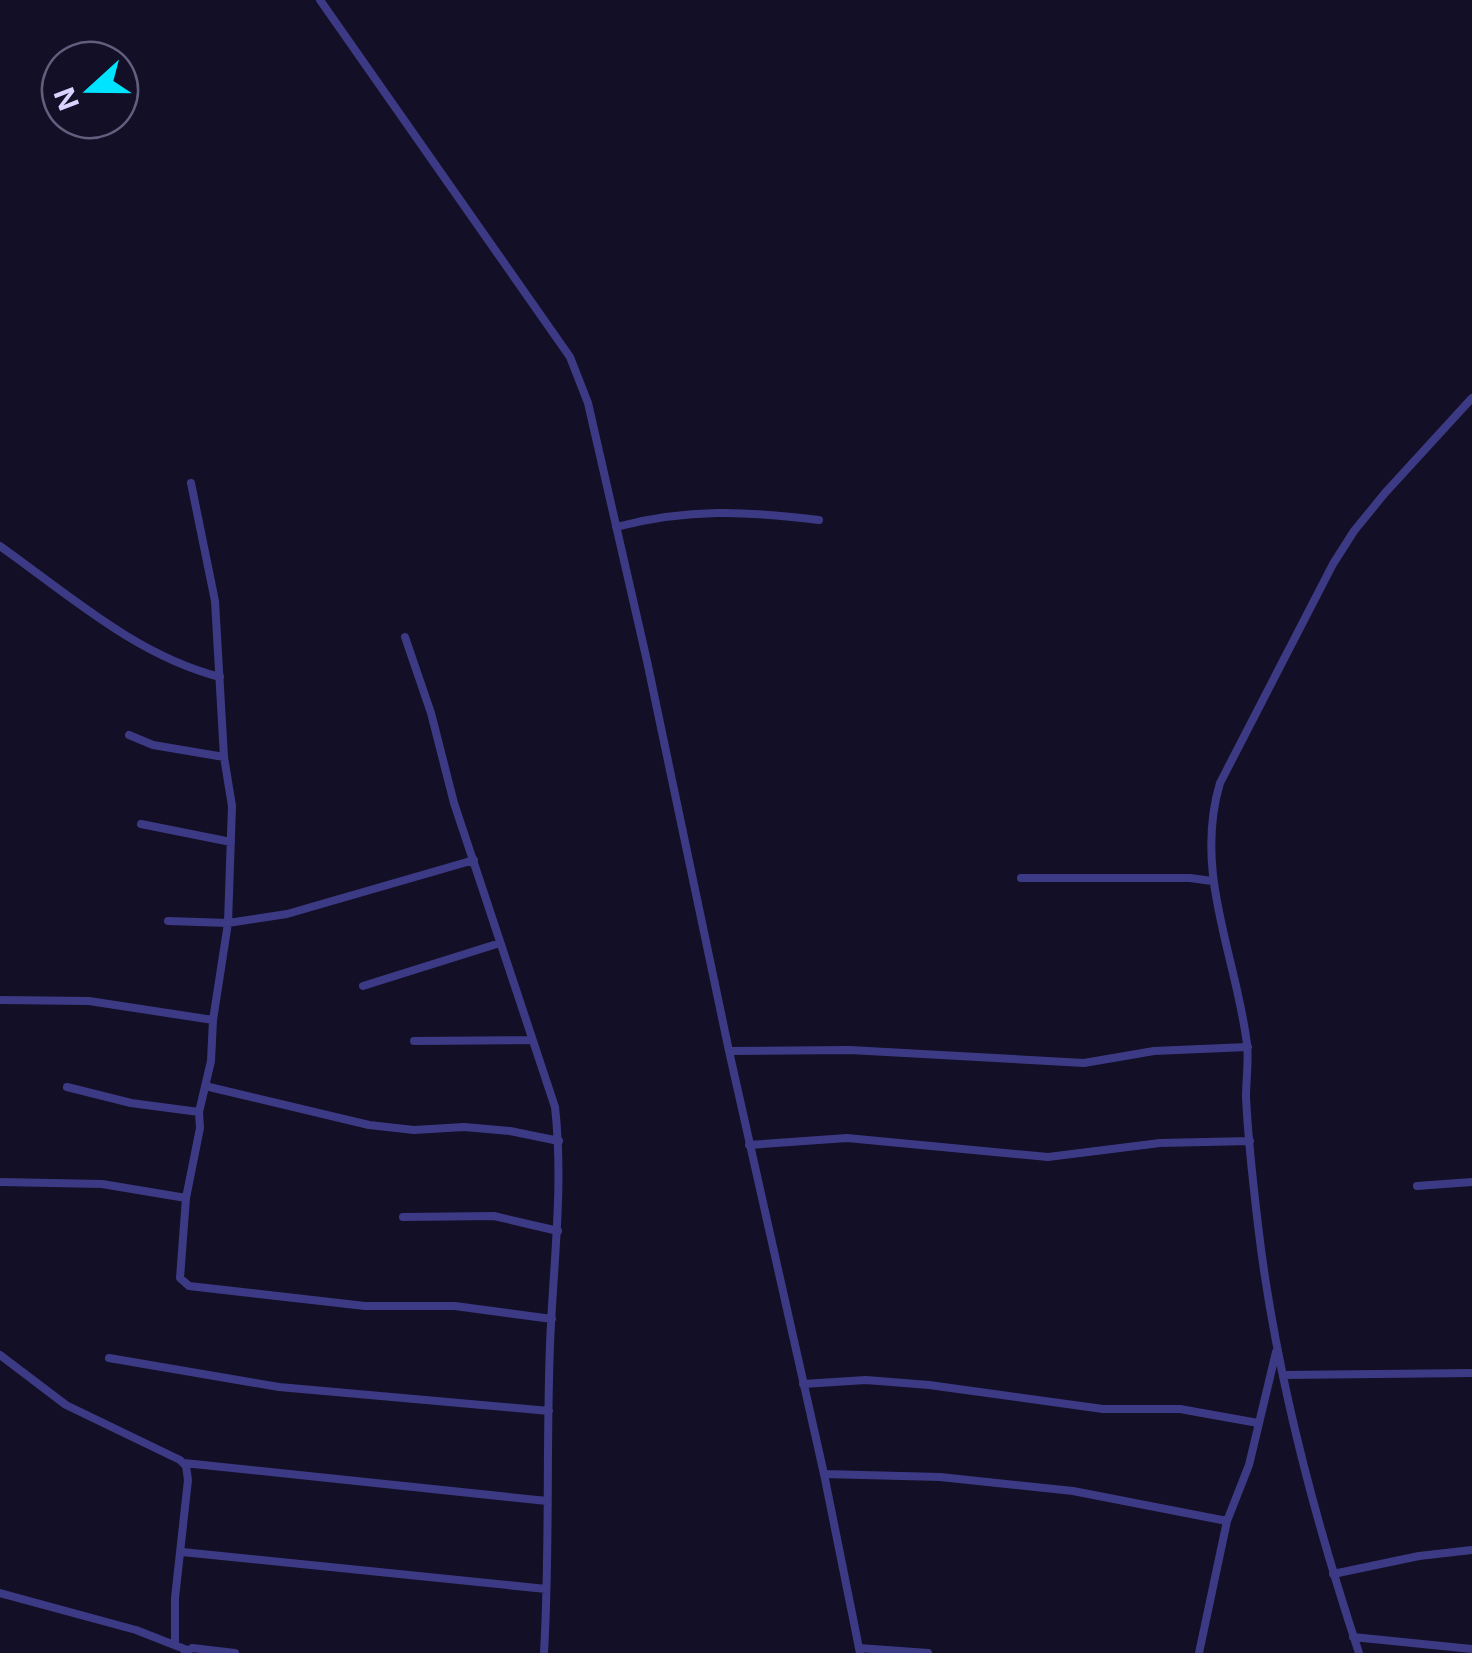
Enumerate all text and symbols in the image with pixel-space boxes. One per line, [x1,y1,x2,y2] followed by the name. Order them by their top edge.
[40,40,140,140] north arrow
[47,83,86,115] text: N

